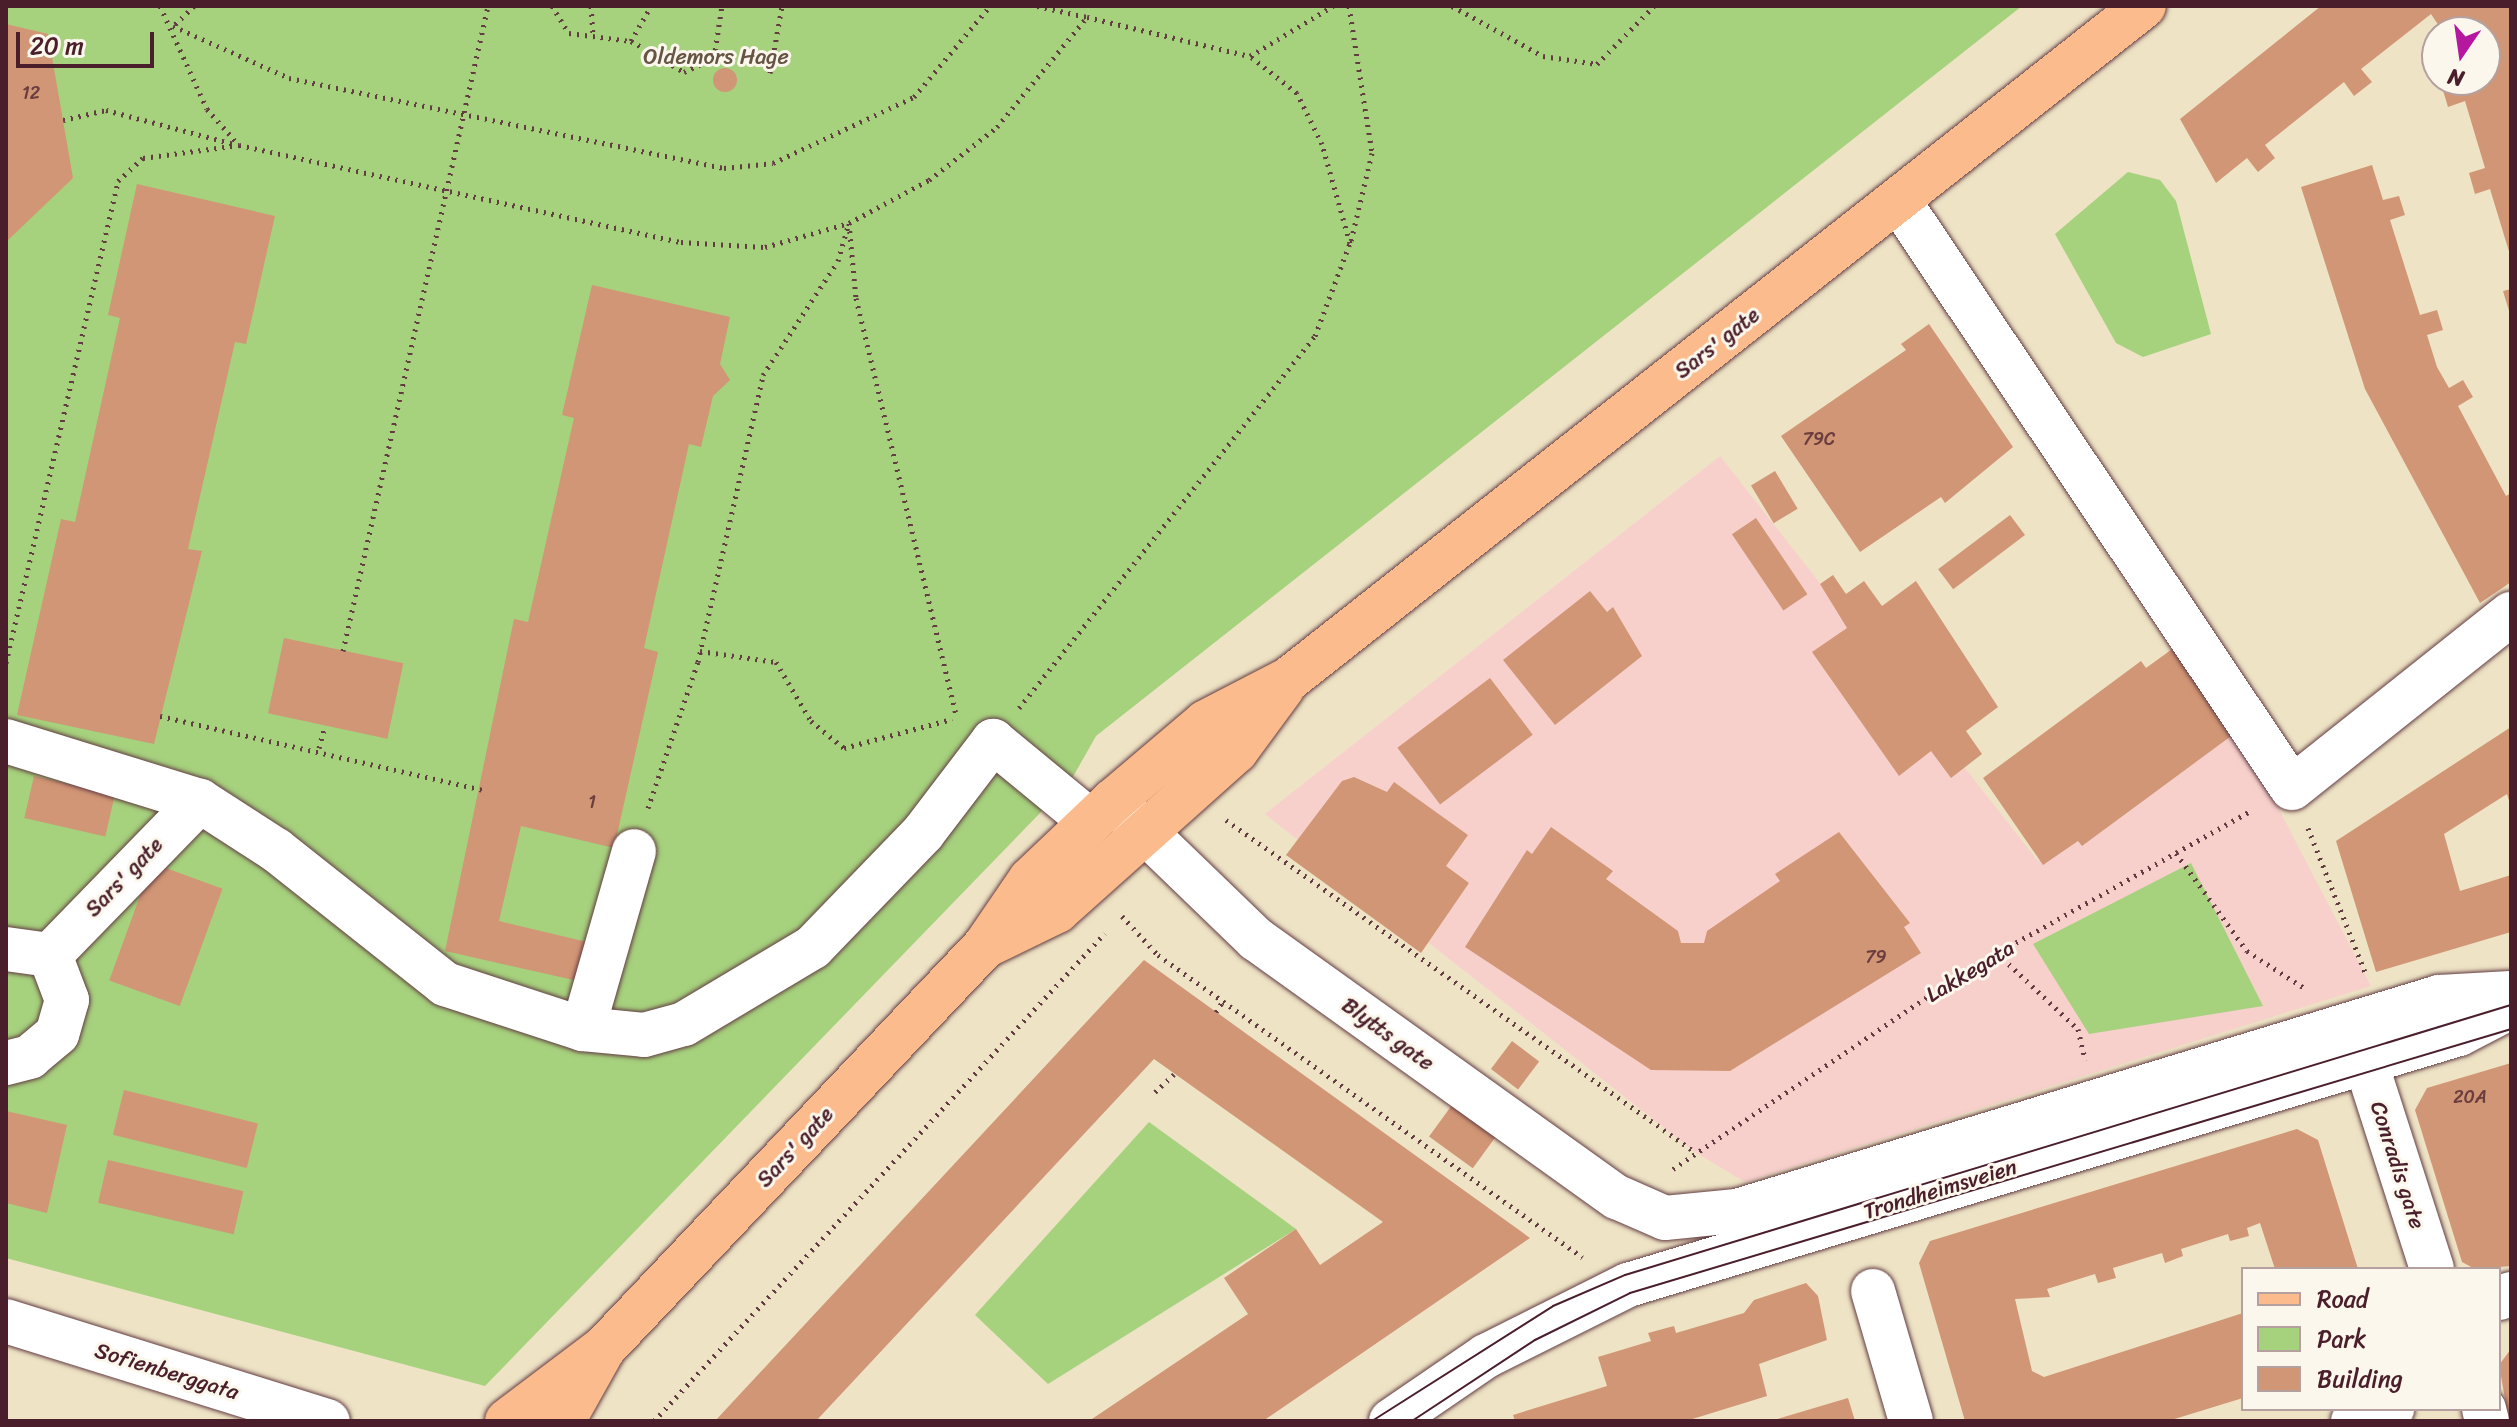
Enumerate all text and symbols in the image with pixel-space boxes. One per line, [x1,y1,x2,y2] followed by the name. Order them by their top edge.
[20,16,158,66] scale bar
[2421,16,2501,96] north arrow
[30,25,84,67] text: 20 m
[643,44,789,70] park label: Oldemors Hage
[2444,57,2468,99] text: N
[22,82,40,104] house number: 12
[1669,301,1765,385] street label: Sars' gate
[1803,428,1835,450] house number: 79C
[588,791,596,813] house number: 1
[79,831,169,923] street label: Sars' gate
[1921,934,2019,1008] street label: Lakkegata
[1865,946,1887,968] house number: 79
[1337,992,1439,1076] street label: Blytts gate
[2453,1086,2487,1108] house number: 20A
[2365,1097,2431,1233] street label: Conradis gate
[751,1101,839,1193] street label: Sars' gate
[1860,1153,2020,1225] street label: Trondheimsveien
[2241,1267,2501,1411] legend
[2317,1278,2368,1320] text: Road
[2317,1318,2366,1360] text: Park
[92,1337,242,1405] street label: Sofienberggata
[2317,1358,2403,1400] text: Building

